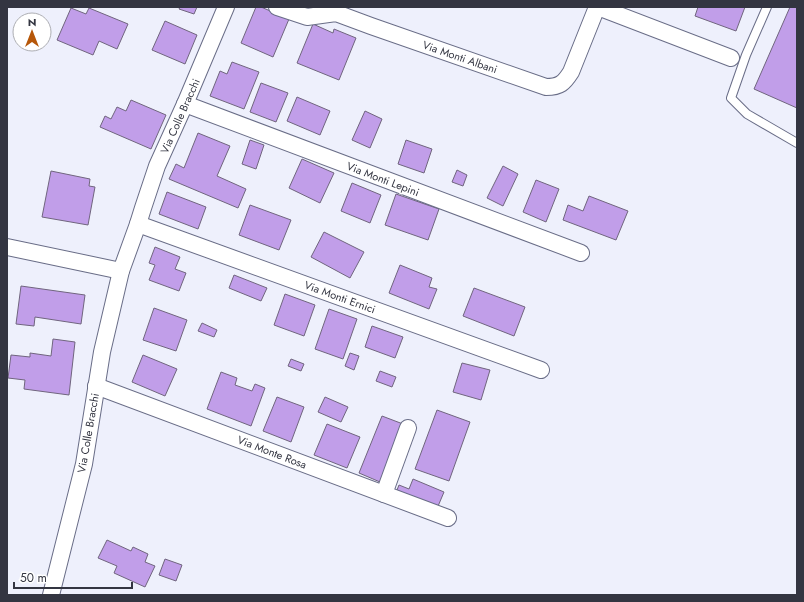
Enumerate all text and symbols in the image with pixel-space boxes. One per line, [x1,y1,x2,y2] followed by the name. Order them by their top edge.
[12,12,52,52] north arrow
[28,14,36,30] text: N
[420,37,500,77] street label: Via Monti Albani
[156,76,204,156] street label: Via Colle Bracchi
[344,158,422,200] street label: Via Monti Lepini
[302,277,378,317] street label: Via Monti Ernici
[73,392,103,474] street label: Via Colle Bracchi
[235,431,309,473] street label: Via Monte Rosa
[14,564,132,590] scale bar
[20,569,47,587] text: 50 m

